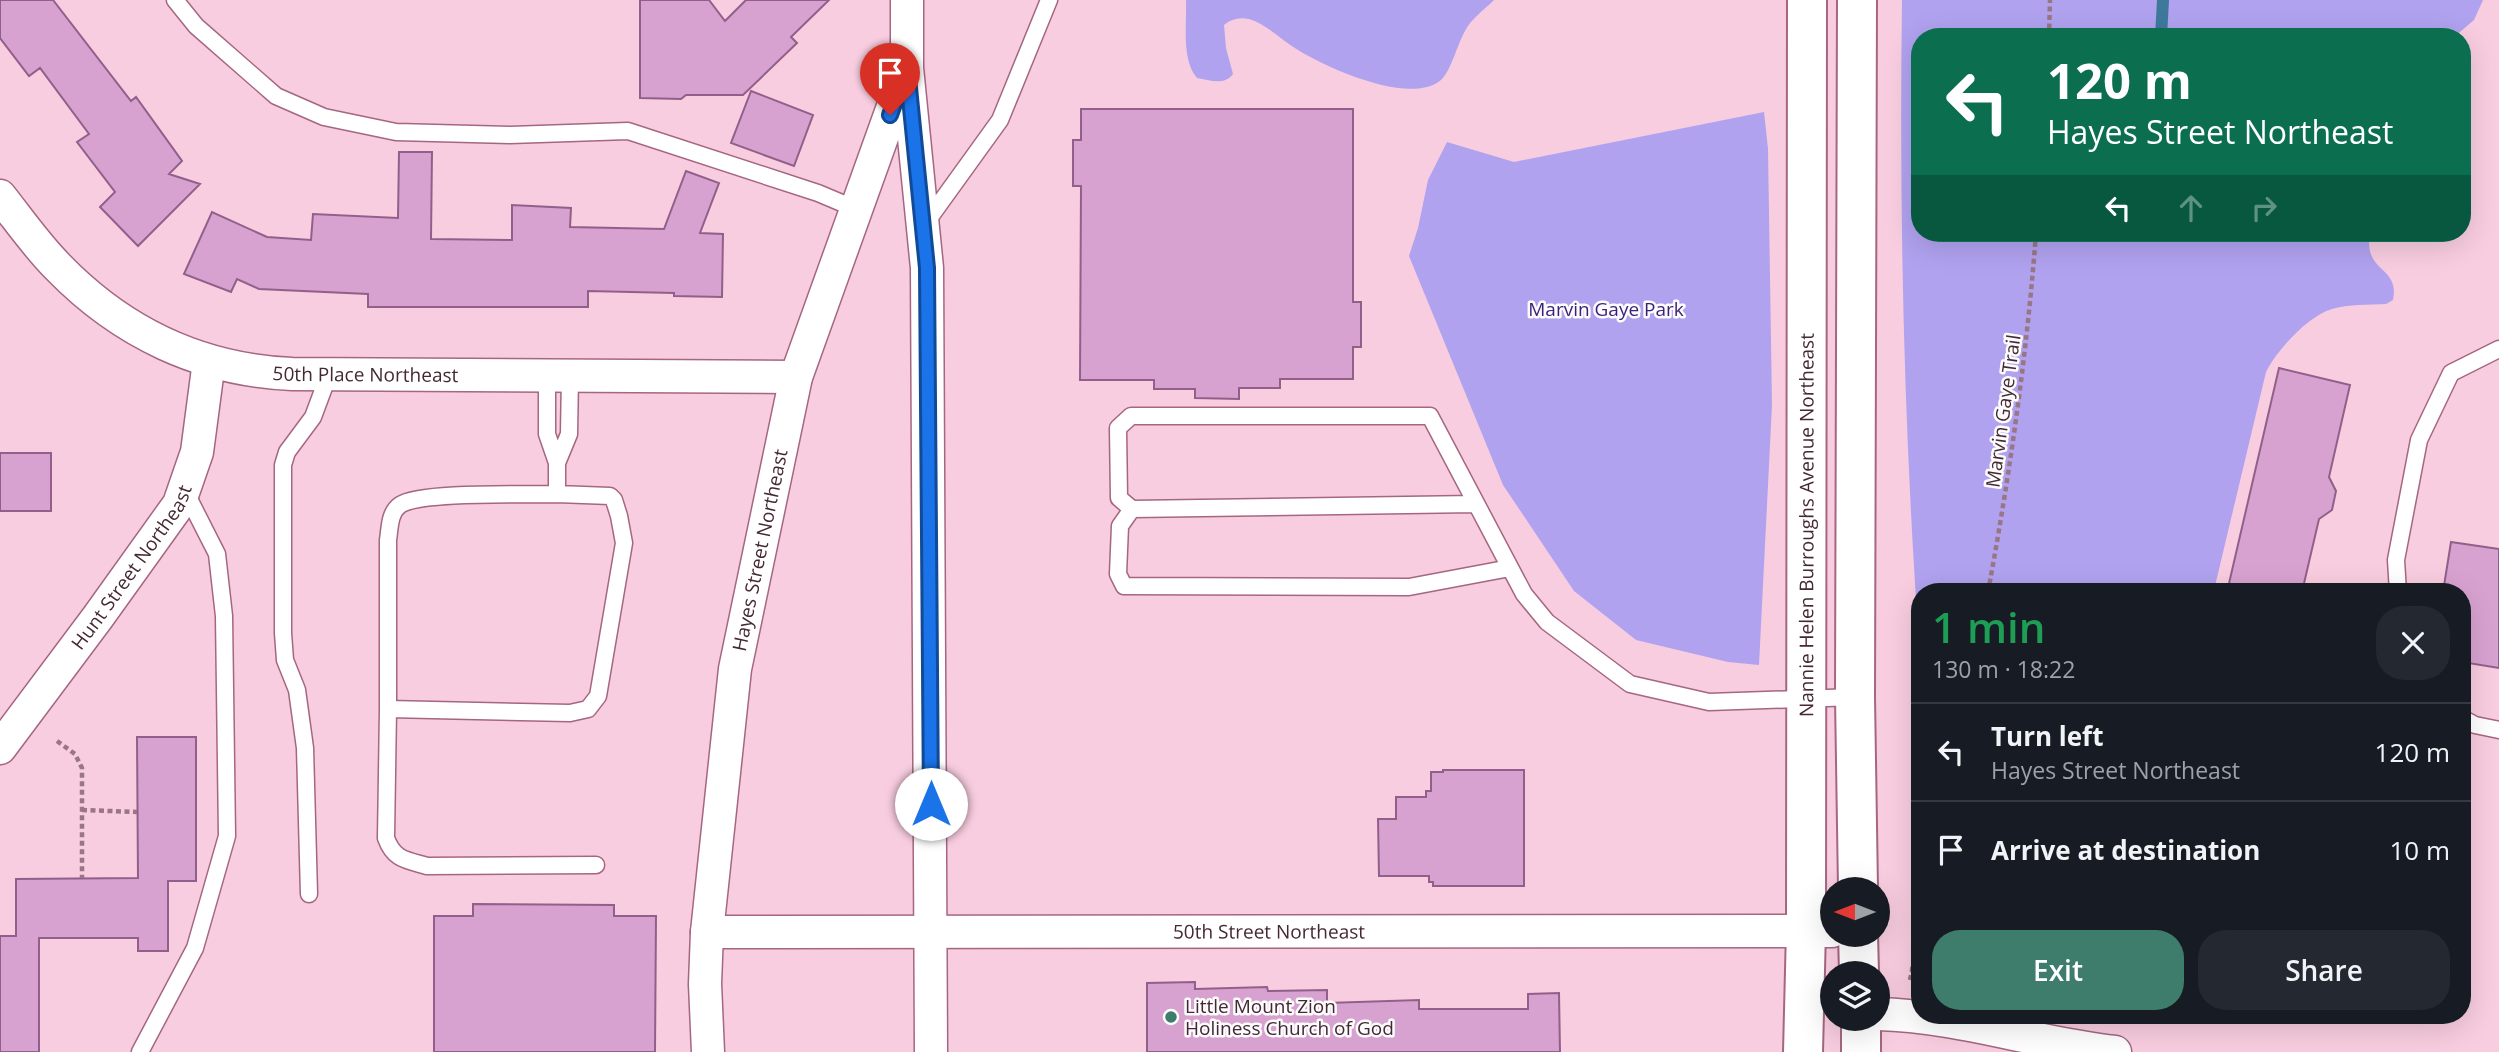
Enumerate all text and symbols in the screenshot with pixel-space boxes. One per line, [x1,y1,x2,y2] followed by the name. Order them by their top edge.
[860,43,920,115] pin
[2047,47,2192,113] text: 120 m
[871,54,909,92] icon: arrive
[1932,56,2023,147] icon: left
[2047,110,2393,153] text: Hayes Street Northeast
[2099,189,2137,227] icon: left
[2172,189,2210,227] icon: ahead
[2245,189,2283,227] icon: right
[1528,296,1684,322] park label: Marvin Gaye Park
[1793,333,1820,717] street label: Nannie Helen Burroughs Avenue Northeast
[1979,333,2027,489] street label: Marvin Gaye Trail
[272,360,459,388] street label: 50th Place Northeast
[726,447,794,654] street label: Hayes Street Northeast
[65,481,198,655] street label: Hunt Street Northeast
[1932,598,2045,655] text: 1 min
[2376,606,2450,680] button: close
[1932,653,2075,685] text: 130 m · 18:22
[1991,718,2103,754] text: Turn left
[1932,733,1970,771] icon: left
[2375,734,2450,770] text: 120 m
[1991,754,2240,786] text: Hayes Street Northeast
[894,767,968,841] position arrow
[1932,831,1970,869] icon: arrive
[1991,832,2260,868] text: Arrive at destination
[2389,832,2450,868] text: 10 m
[1820,877,1890,947] north arrow
[1820,877,1890,1031] map controls
[1173,918,1365,945] street label: 50th Street Northeast
[1932,930,2184,1010] button: Exit
[2198,930,2450,1010] button: Share
[1820,961,1890,1031] button: layers
[1185,993,1394,1041] place label: Little Mount Zion Holiness Church of God
[1163,1009,1179,1025] marker: Little Mount Zion Holiness Church of God

